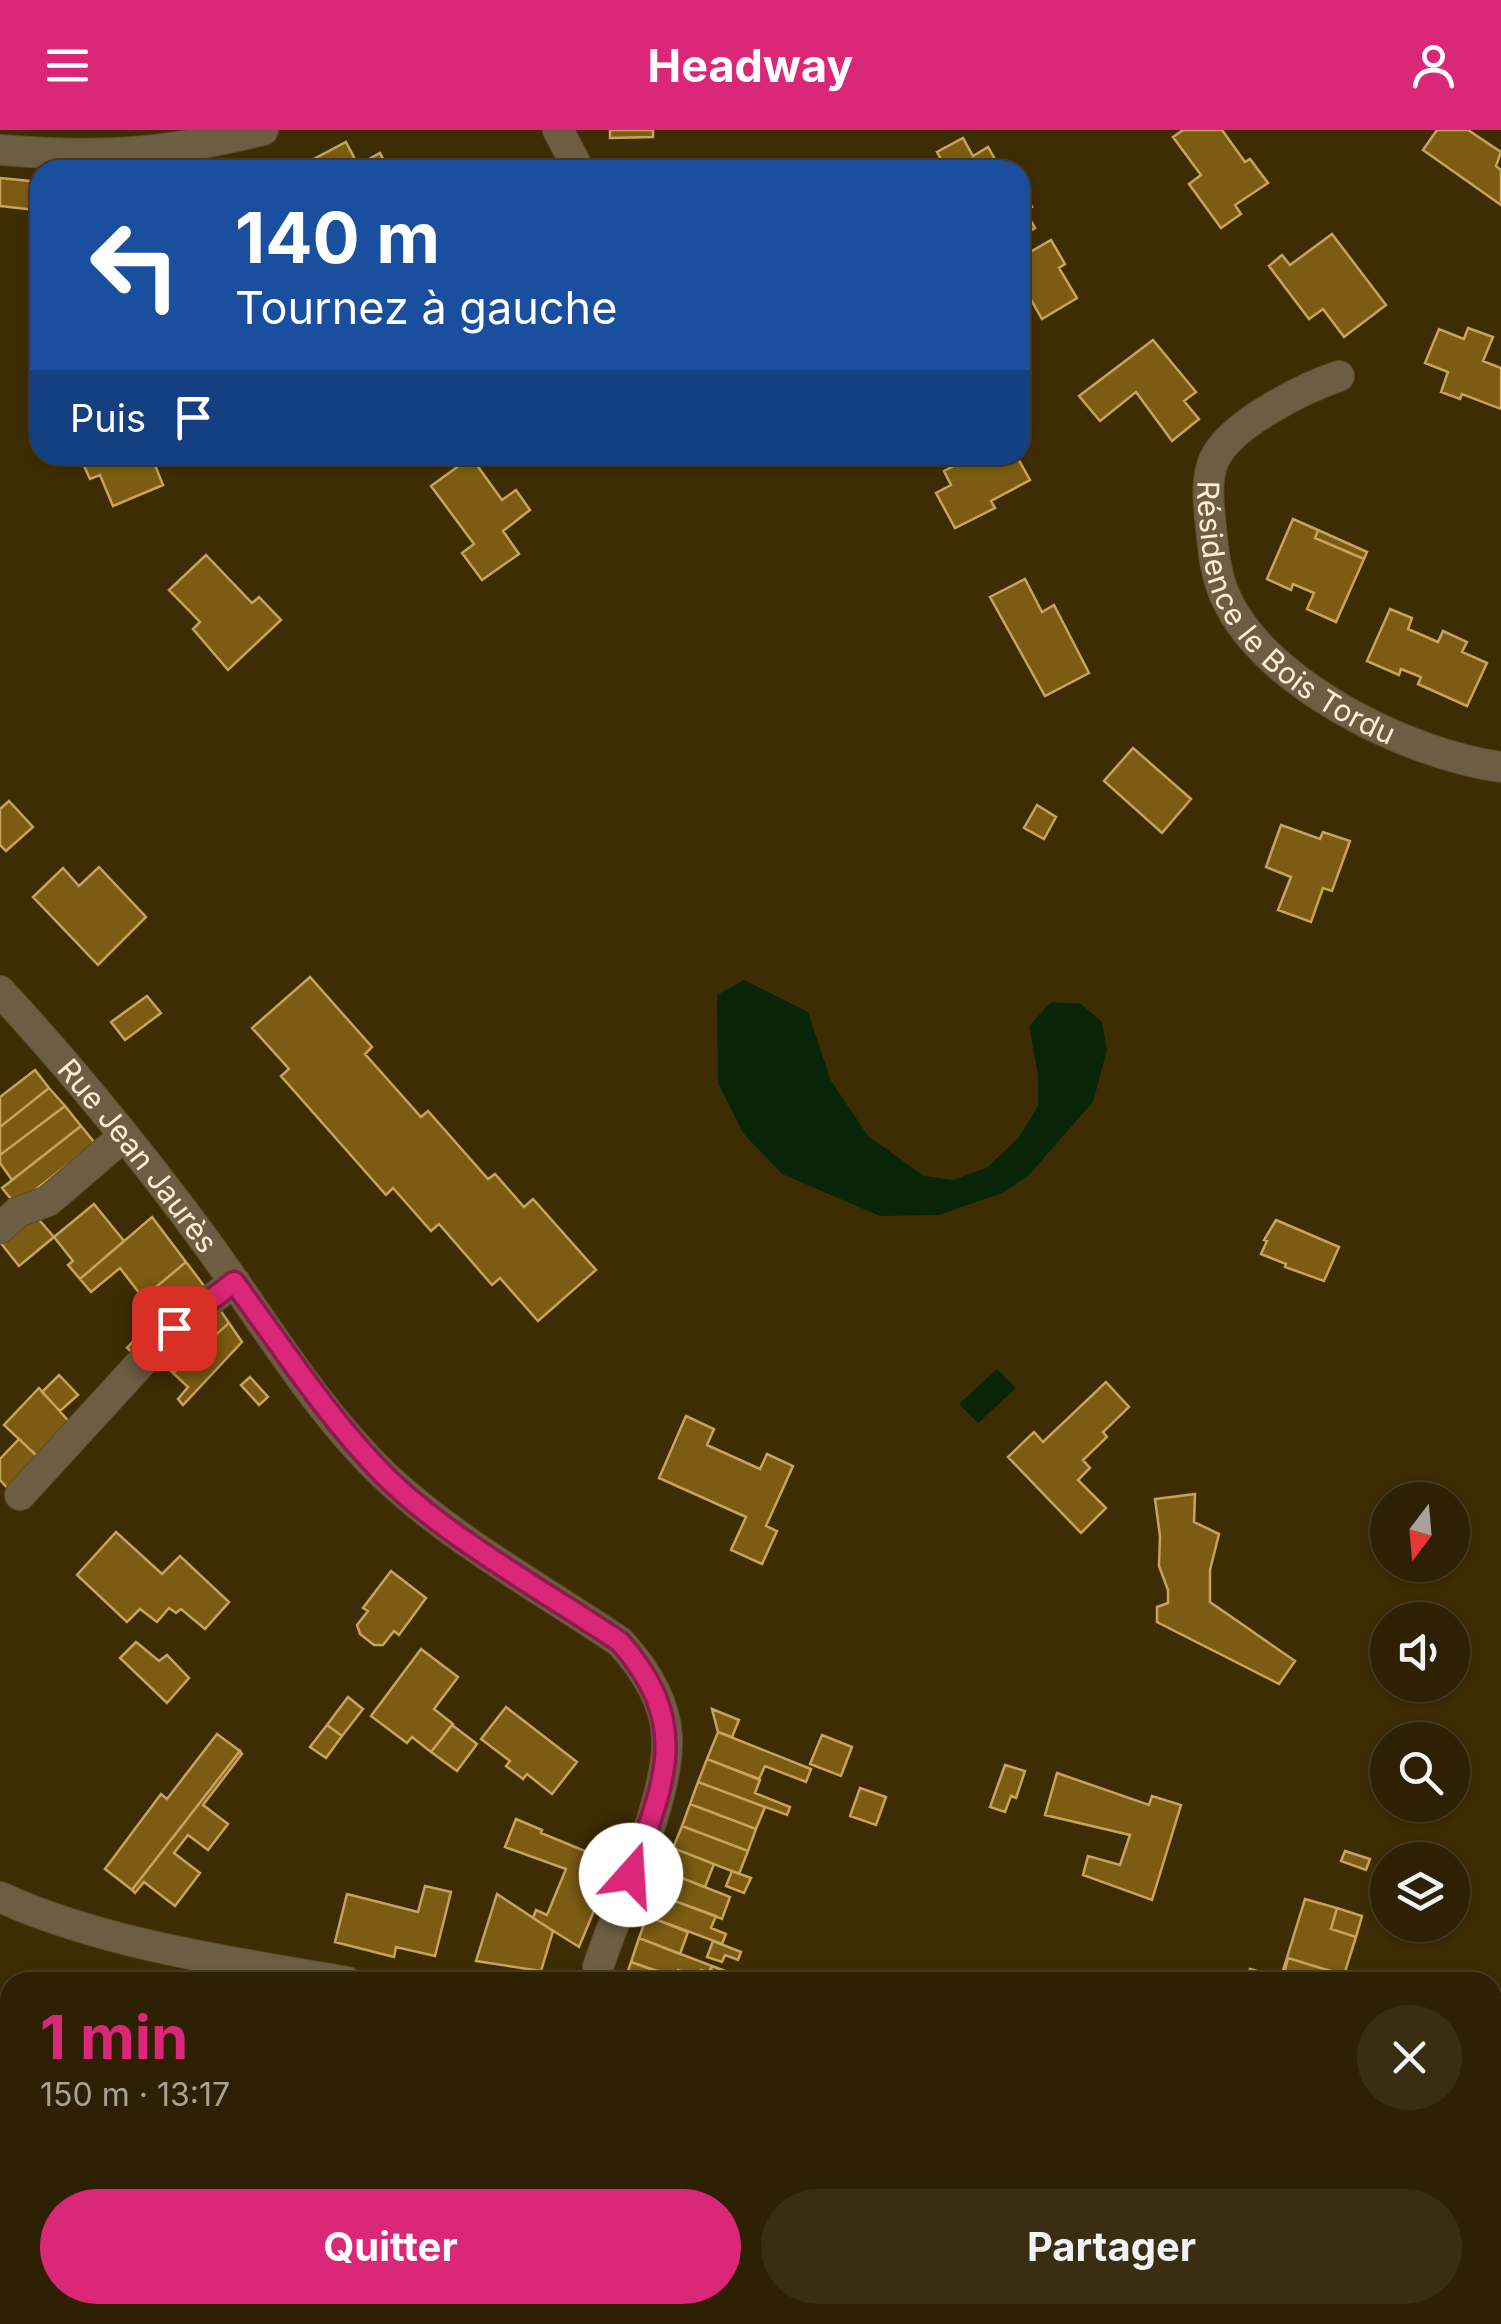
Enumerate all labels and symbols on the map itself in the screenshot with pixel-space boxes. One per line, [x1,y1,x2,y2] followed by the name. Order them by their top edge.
[1190,480,1401,752] street label: Résidence le Bois Tordu
[50,1051,226,1260] street label: Rue Jean Jaurès
[132,1286,217,1371] pin
[1370,1482,1470,1582] north arrow
[579,1823,683,1927] position arrow

